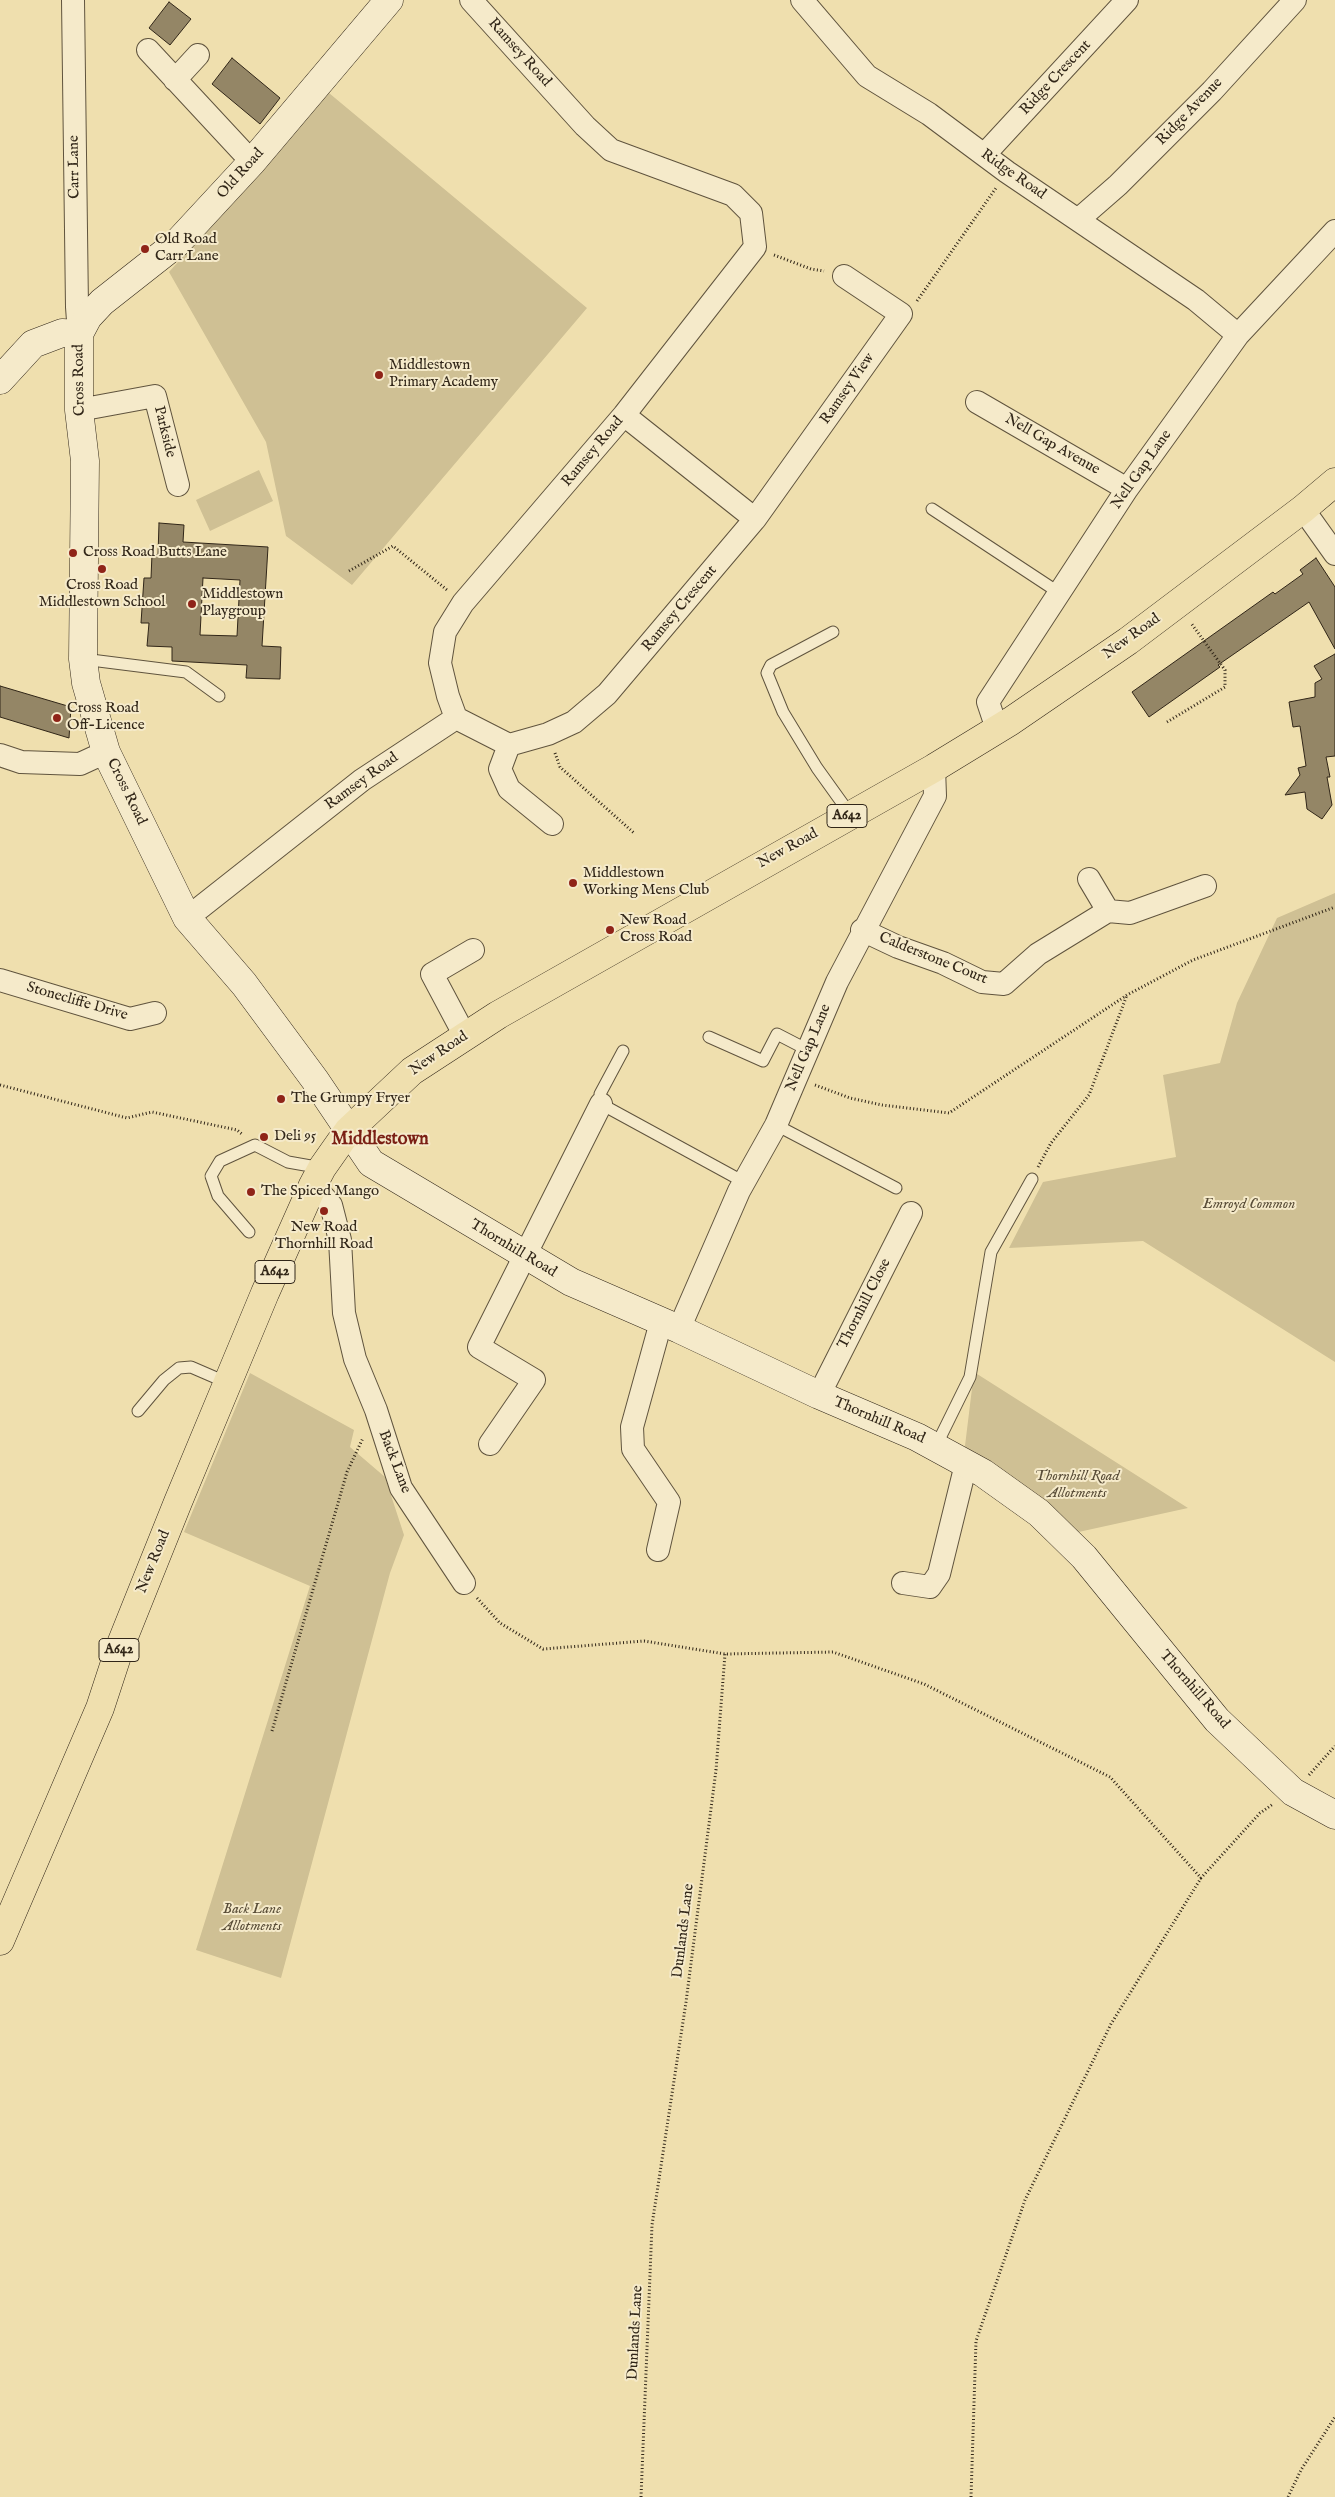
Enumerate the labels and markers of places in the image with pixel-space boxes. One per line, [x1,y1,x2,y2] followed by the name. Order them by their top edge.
[155,231,219,266] place label: Old Road Carr Lane
[139,243,151,255] marker: Old Road Carr Lane
[389,357,498,392] place label: Middlestown Primary Academy
[373,369,385,381] marker: Middlestown Primary Academy
[83,544,227,562] place label: Cross Road Butts Lane
[67,547,79,559] marker: Cross Road Butts Lane
[96,563,108,575] marker: Cross Road Middlestown School
[39,577,165,612] place label: Cross Road Middlestown School
[202,586,283,621] place label: Middlestown Playgroup
[186,598,198,610] marker: Middlestown Playgroup
[67,700,145,735] place label: Cross Road Off-Licence
[51,712,63,724] marker: Cross Road Off-Licence
[583,865,709,900] place label: Middlestown Working Mens Club
[567,877,579,889] marker: Middlestown Working Mens Club
[620,912,692,947] place label: New Road Cross Road
[604,924,616,936] marker: New Road Cross Road
[291,1090,410,1108] place label: The Grumpy Fryer
[275,1093,287,1105] marker: The Grumpy Fryer
[274,1128,316,1146] place label: Deli 95
[258,1131,270,1143] marker: Deli 95
[261,1183,379,1201] place label: The Spiced Mango
[245,1186,257,1198] marker: The Spiced Mango
[318,1205,330,1217] marker: New Road Thornhill Road
[275,1219,373,1254] place label: New Road Thornhill Road

